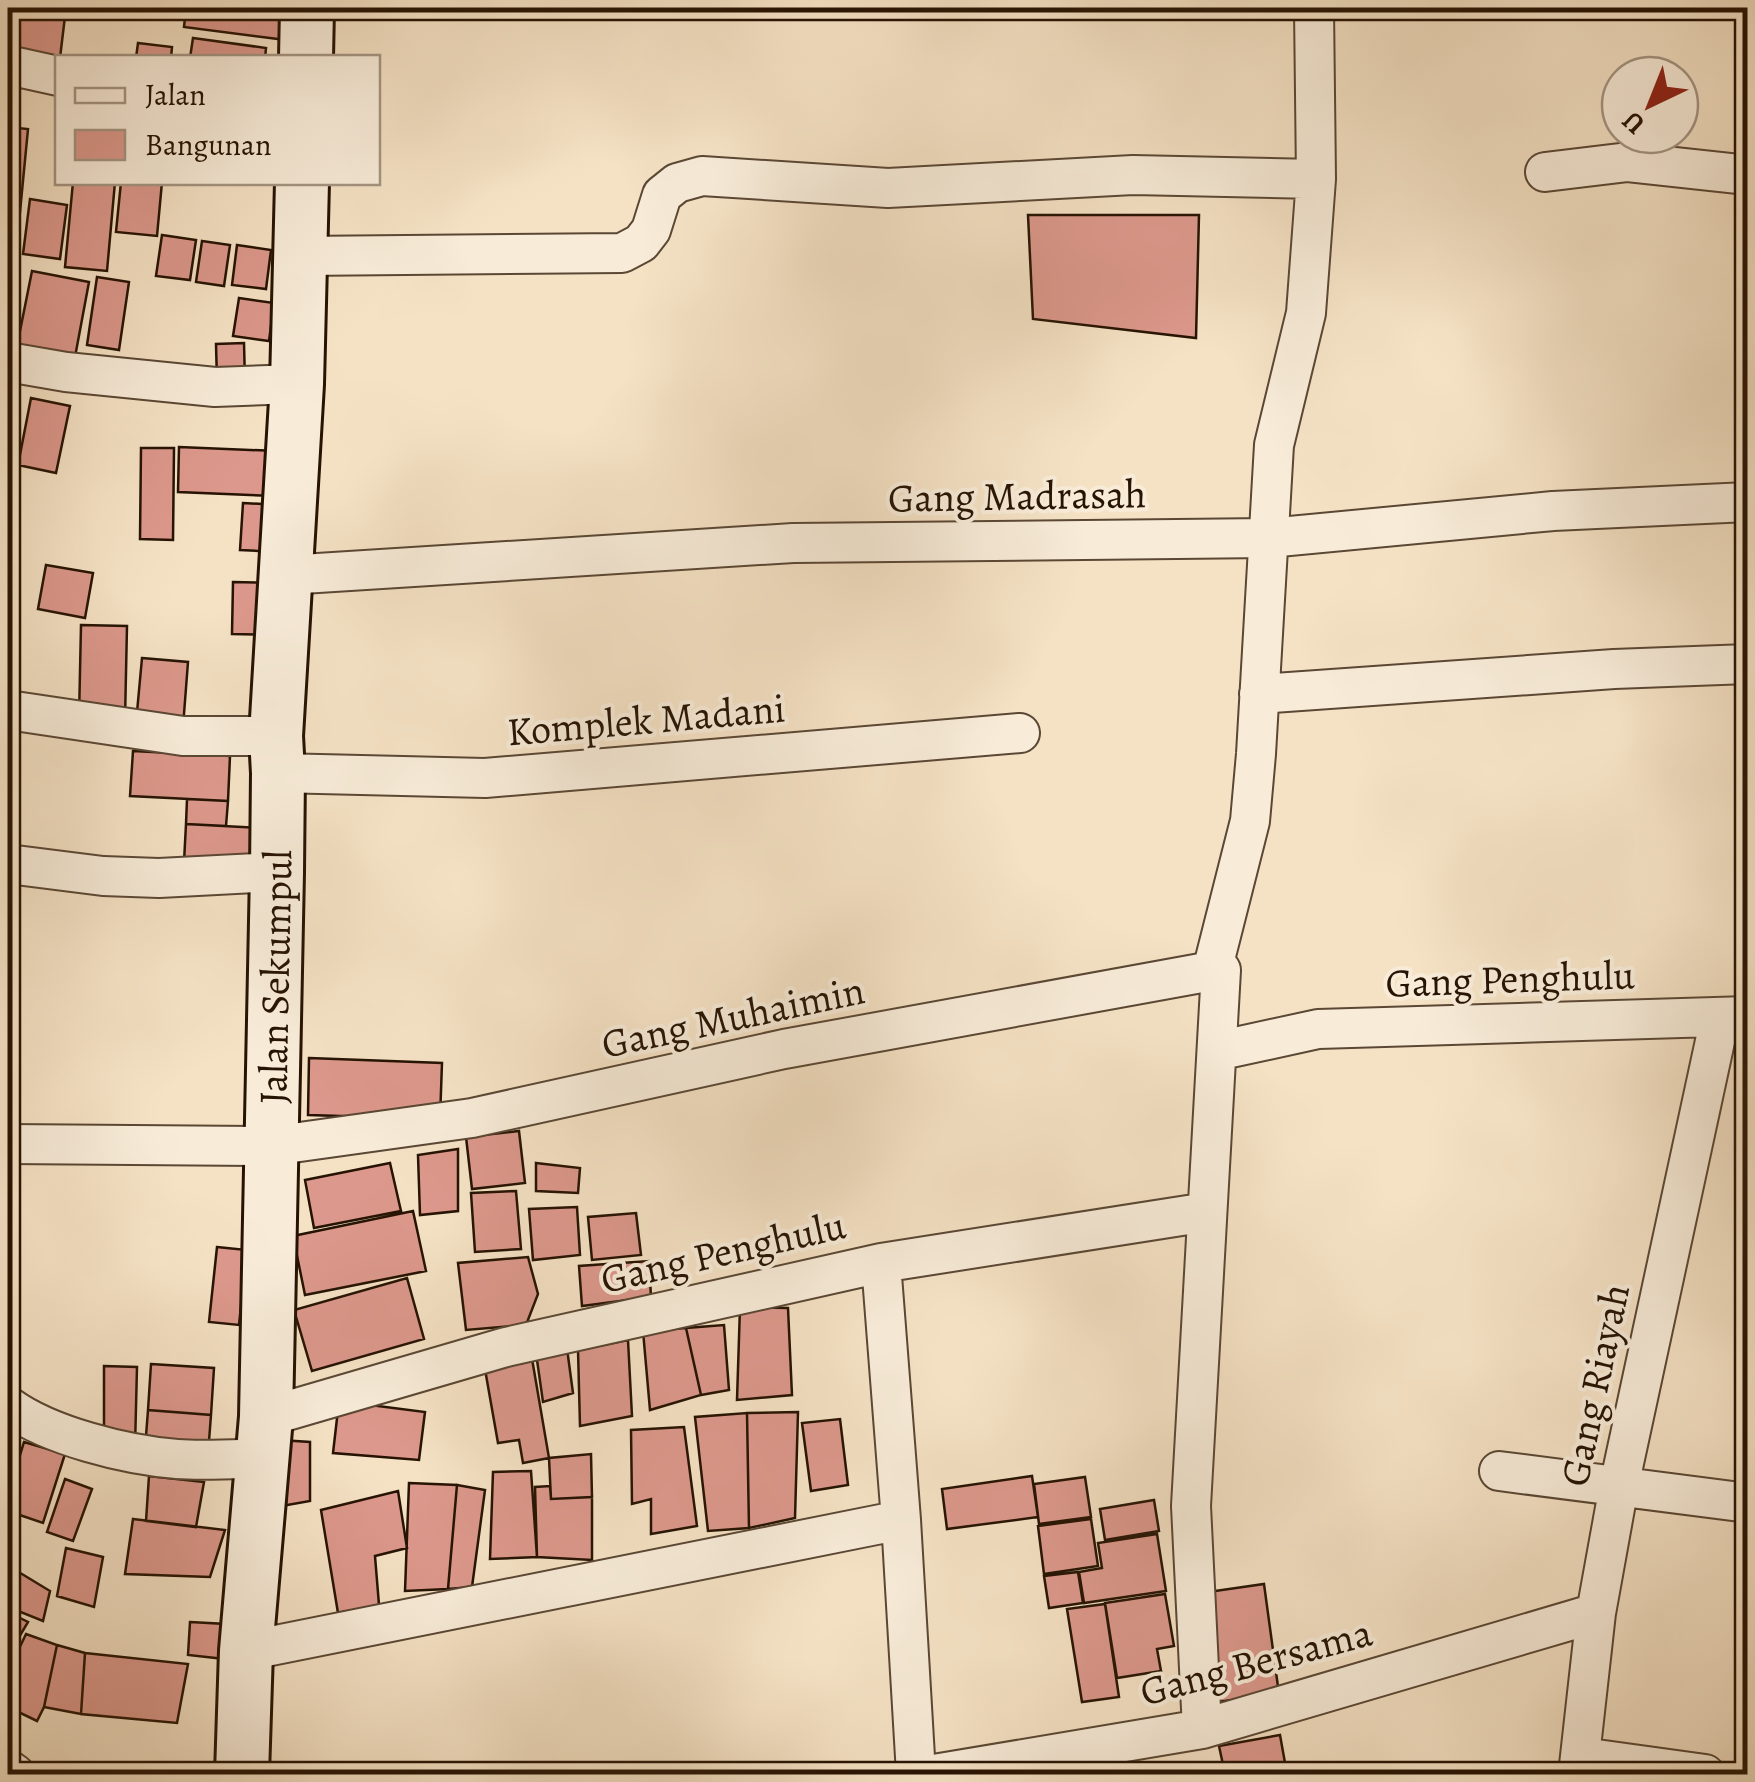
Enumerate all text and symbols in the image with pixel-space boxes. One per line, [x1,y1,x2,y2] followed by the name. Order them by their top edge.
[55,55,380,185] legend
[1600,55,1700,155] north arrow
[145,75,206,115] text: Jalan
[1614,102,1653,143] text: U
[145,125,271,165] text: Bangunan
[888,466,1146,526] street label: Gang Madrasah
[505,680,787,760] street label: Komplek Madani
[245,849,305,1105] street label: Jalan Sekumpul
[1384,947,1636,1011] street label: Gang Penghulu
[597,962,869,1072] street label: Gang Muhaimin
[595,1197,851,1307] street label: Gang Penghulu
[1547,1279,1643,1491] street label: Gang Riayah
[1134,1605,1378,1719] street label: Gang Bersama

